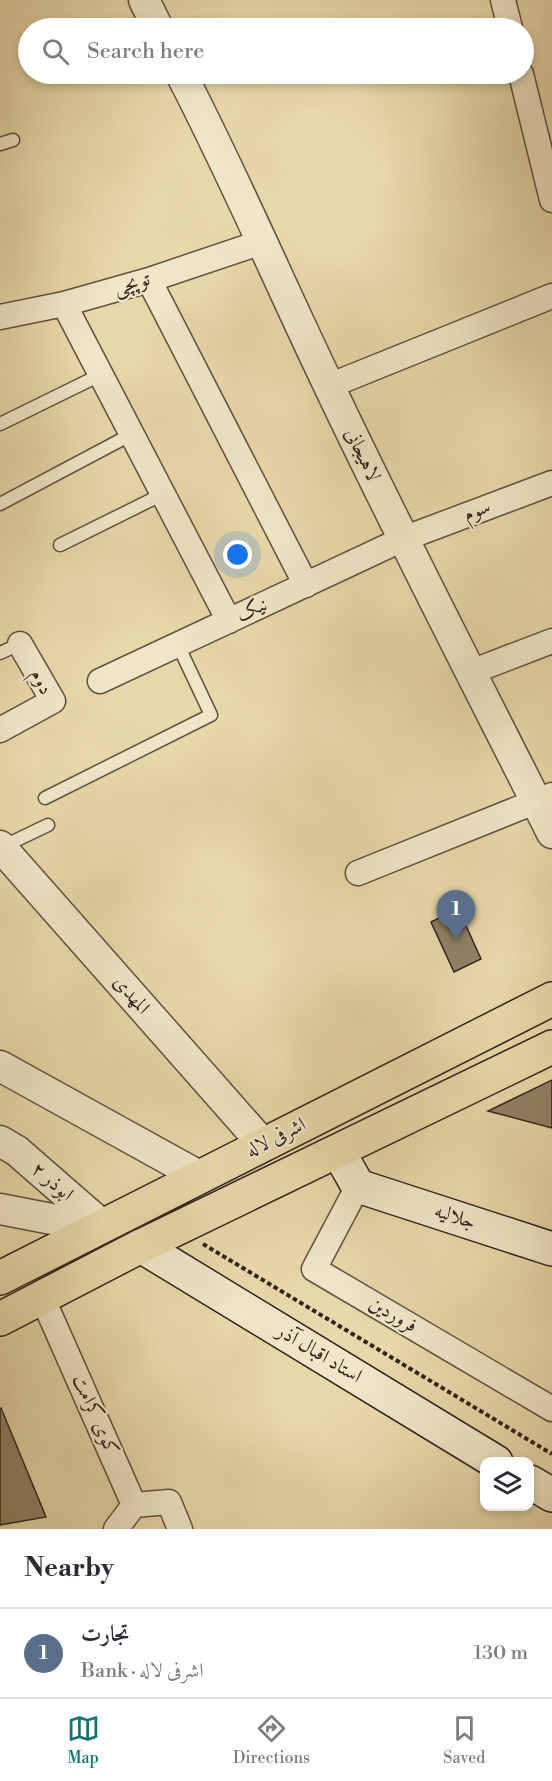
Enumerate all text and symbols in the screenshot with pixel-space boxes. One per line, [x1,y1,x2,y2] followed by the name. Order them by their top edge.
[18,18,534,84] search box
[39,35,72,68] icon: search
[87,38,204,65] text: Search here
[111,267,153,301] street label: توپچی
[338,424,386,486] street label: لاهیجانی
[460,494,496,531] street label: سوم
[223,540,252,569] your location
[232,592,272,628] street label: نیک
[20,665,58,701] street label: دوم
[436,890,476,940] pin: 1
[107,970,155,1020] street label: المهدی
[242,1112,310,1164] street label: اشرفی لاله
[26,1157,78,1207] street label: ابوذر ۲
[431,1199,479,1235] street label: جلالیه
[364,1291,422,1339] street label: فروردین
[270,1317,367,1389] street label: استاد اقبال آذر
[66,1371,124,1459] street label: کوی کرامت
[480,1457,534,1511] map controls
[480,1457,534,1511] button: layers
[24,1552,114,1584] text: Nearby
[81,1621,129,1648] text: تجارت
[39,1641,48,1666] text: 1
[473,1641,528,1666] text: 130 m
[81,1659,204,1684] text: Bank · اشرفی لاله
[67,1712,100,1768] tab: Map
[233,1712,310,1768] tab: Directions
[443,1712,485,1768] tab: Saved

